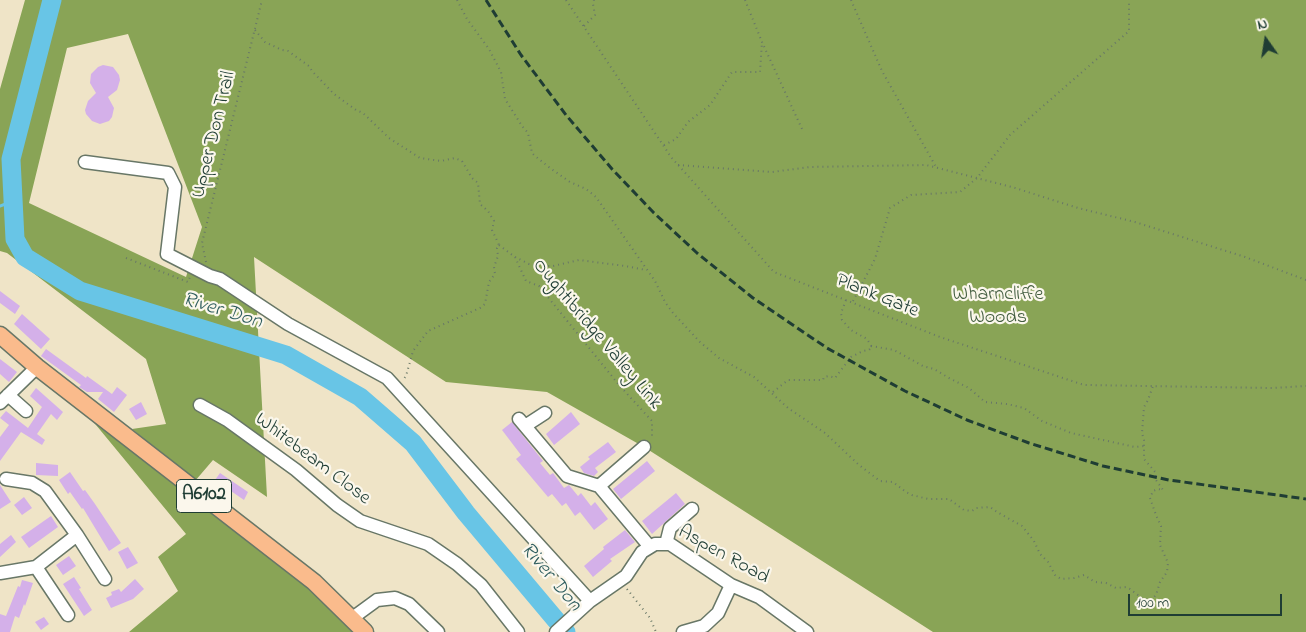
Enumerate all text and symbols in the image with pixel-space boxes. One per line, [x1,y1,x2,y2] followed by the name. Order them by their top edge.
[1256,14,1269,36] text: N
[1241,15,1291,65] north arrow
[188,69,242,201] street label: Upper Don Trail
[526,255,666,415] street label: Oughtibridge Valley Link
[832,270,922,324] street label: Plank Gate
[952,284,1044,331] park label: Wharncliffe Woods
[179,288,265,336] water label: River Don
[249,409,375,511] street label: Whitebeam Close
[176,480,232,512] road number: A6102
[673,521,773,591] street label: Aspen Road
[514,538,586,618] water label: River Don
[1131,584,1285,616] scale bar
[1136,592,1169,614] text: 100 m

